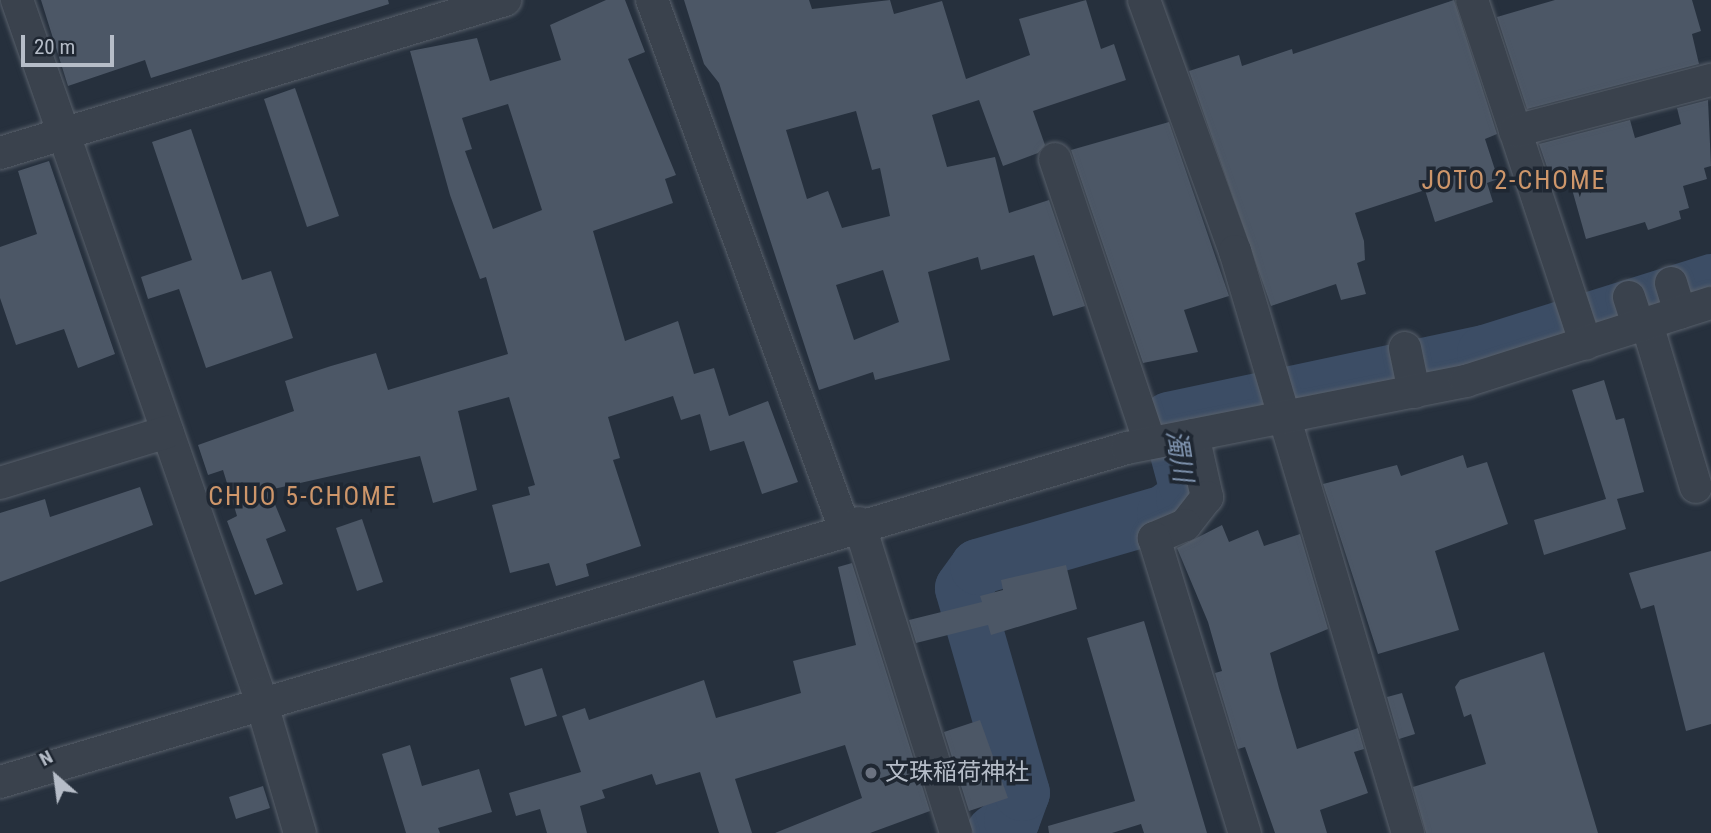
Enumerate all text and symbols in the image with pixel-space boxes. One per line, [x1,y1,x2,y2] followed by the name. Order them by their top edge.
[24,21,117,65] scale bar
[34,35,75,59] text: 20 m
[1423,165,1605,197] district label: JOTO 2-CHOME
[1160,428,1198,484] water label: 濁川
[210,481,396,513] district label: CHUO 5-CHOME
[21,742,91,812] north arrow
[35,745,56,771] text: N
[885,759,1029,787] place label: 文珠稲荷神社
[863,765,879,781] marker: 文珠稲荷神社

